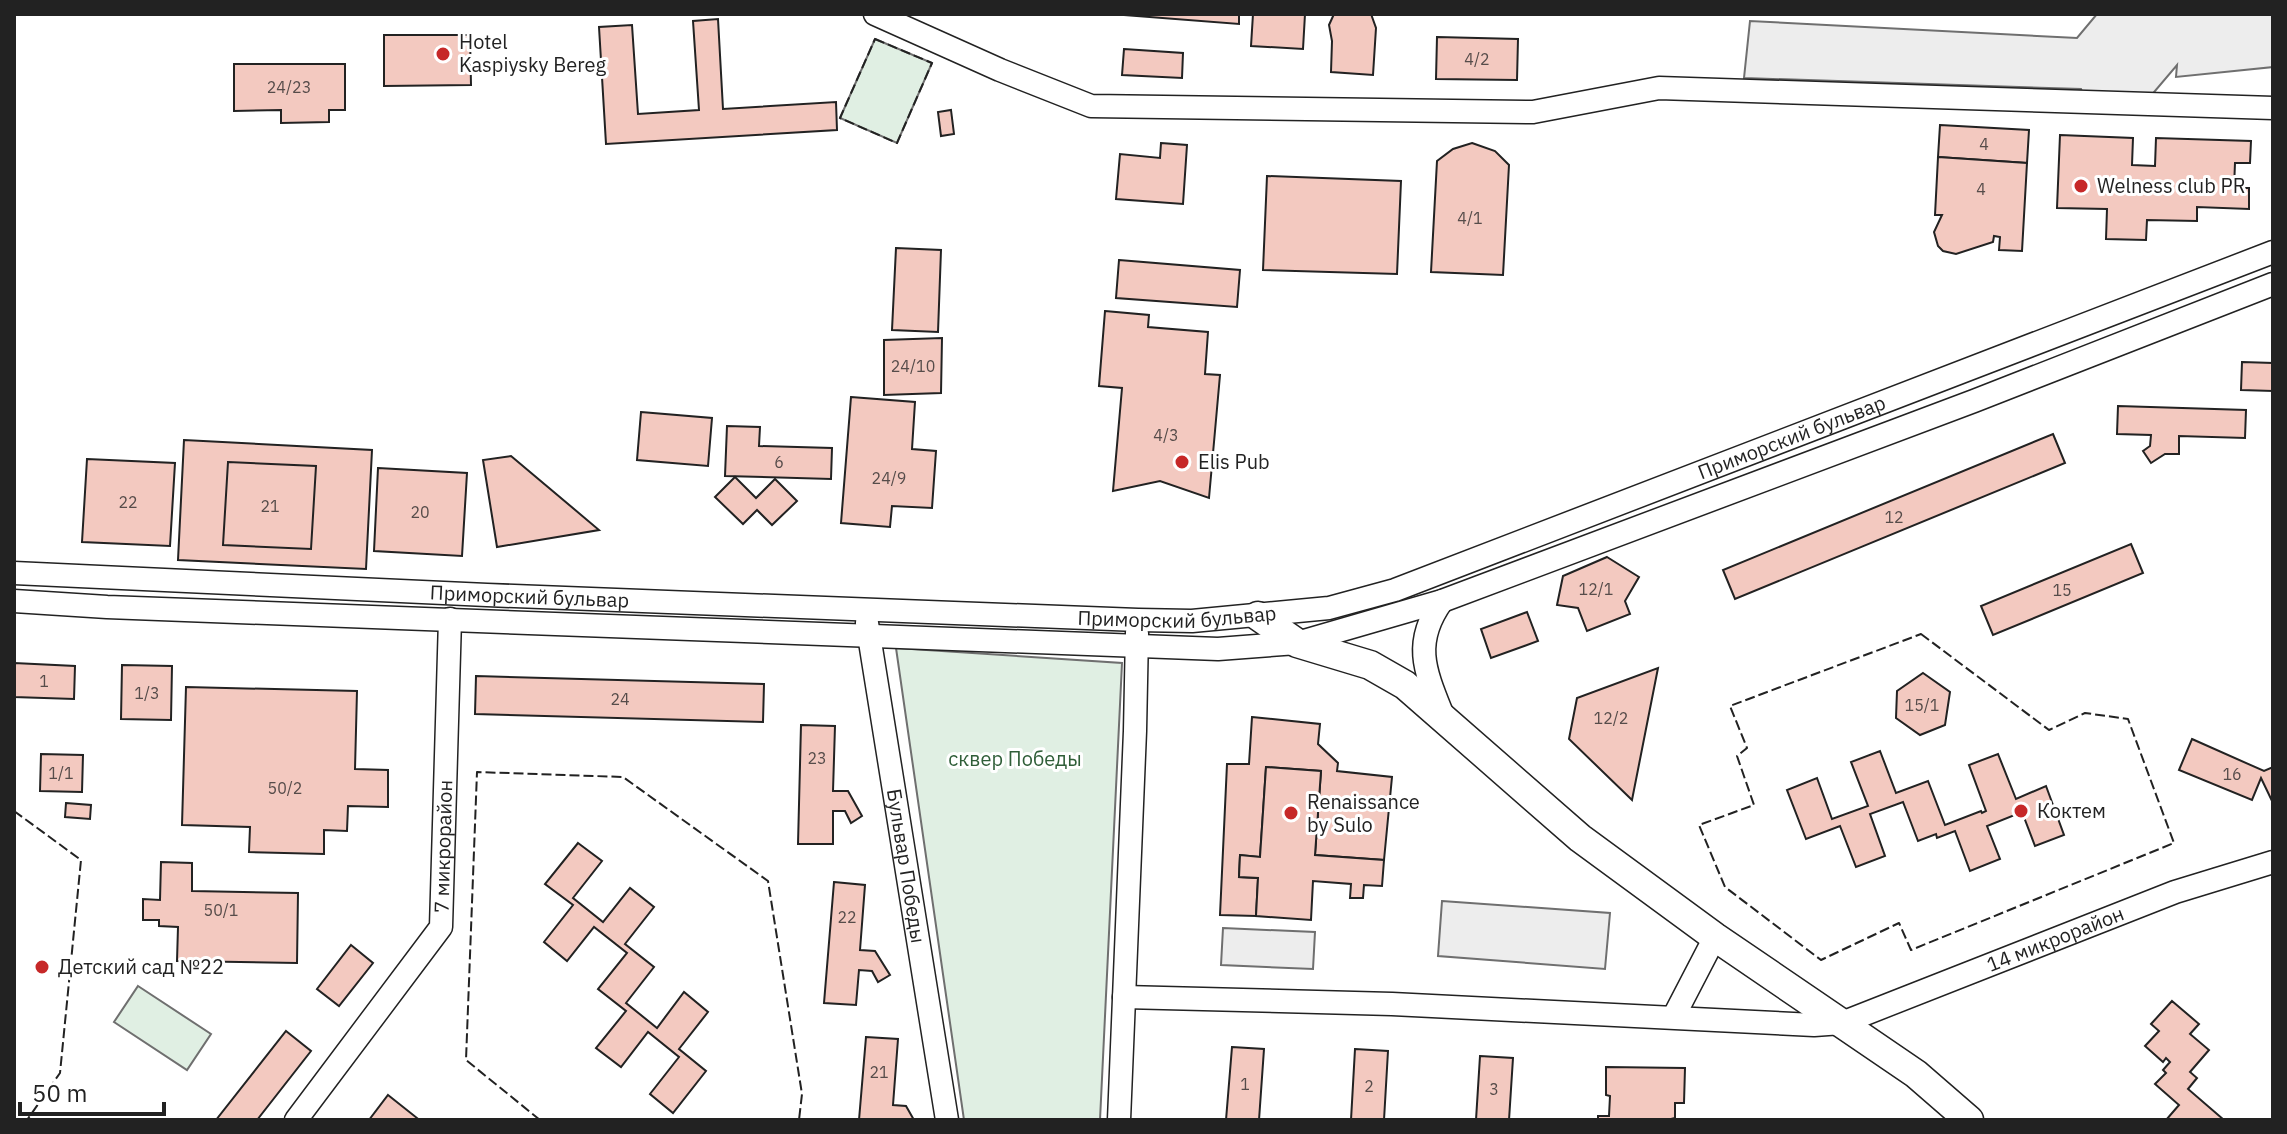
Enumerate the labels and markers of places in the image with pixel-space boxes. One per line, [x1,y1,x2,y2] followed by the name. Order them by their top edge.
[459,28,607,78] place label: Hotel Kaspiysky Bereg
[434,45,452,63] marker: Hotel Kaspiysky Bereg
[2097,172,2245,199] place label: Welness club PR
[2072,177,2090,195] marker: Welness club PR
[1198,448,1270,475] place label: Elis Pub
[1173,453,1191,471] marker: Elis Pub
[1307,788,1420,838] place label: Renaissance by Sulo
[2037,797,2106,824] place label: Коктем
[2012,802,2030,820] marker: Коктем
[1282,804,1300,822] marker: Renaissance by Sulo
[58,953,224,980] place label: Детский сад №22
[33,958,51,976] marker: Детский сад №22

